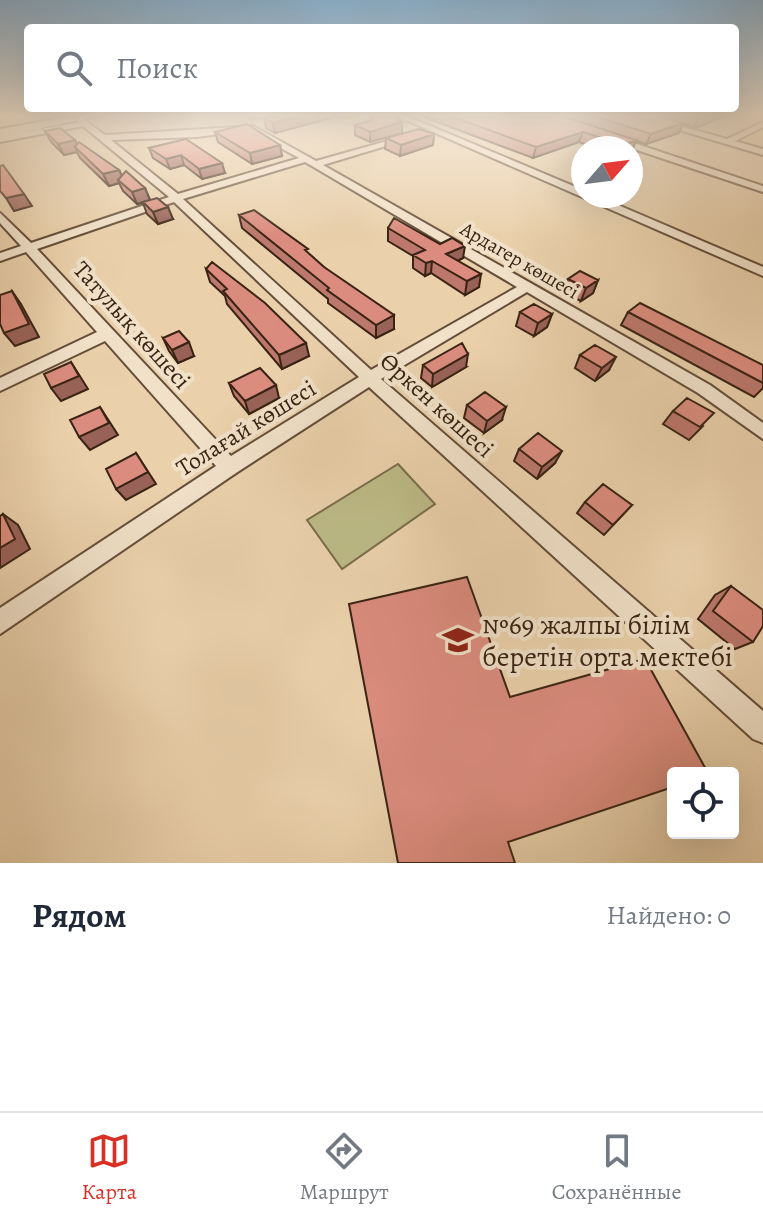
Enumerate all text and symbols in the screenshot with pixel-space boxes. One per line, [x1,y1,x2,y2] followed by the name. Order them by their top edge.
[24,24,739,112] search box
[52,46,96,90] icon: search
[116,48,198,88] text: Поиск
[571,136,643,208] north arrow
[455,215,584,305] street label: Ардагер көшесі
[66,254,198,396] street label: Татулық көшесі
[373,345,501,465] street label: Өркен көшесі
[170,372,322,484] street label: Толағай көшесі
[482,606,733,676] place label: №69 жалпы білім беретін орта мектебі
[441,623,475,657] school or university icon: №69 жалпы білім беретін орта мектебі
[667,767,739,839] map controls
[667,767,739,839] button: locate
[32,892,126,939] text: Рядом
[607,898,731,933] text: Найдено: 0
[81,1129,137,1207] tab: Карта
[300,1129,389,1207] tab: Маршрут
[552,1129,682,1207] tab: Сохранённые

